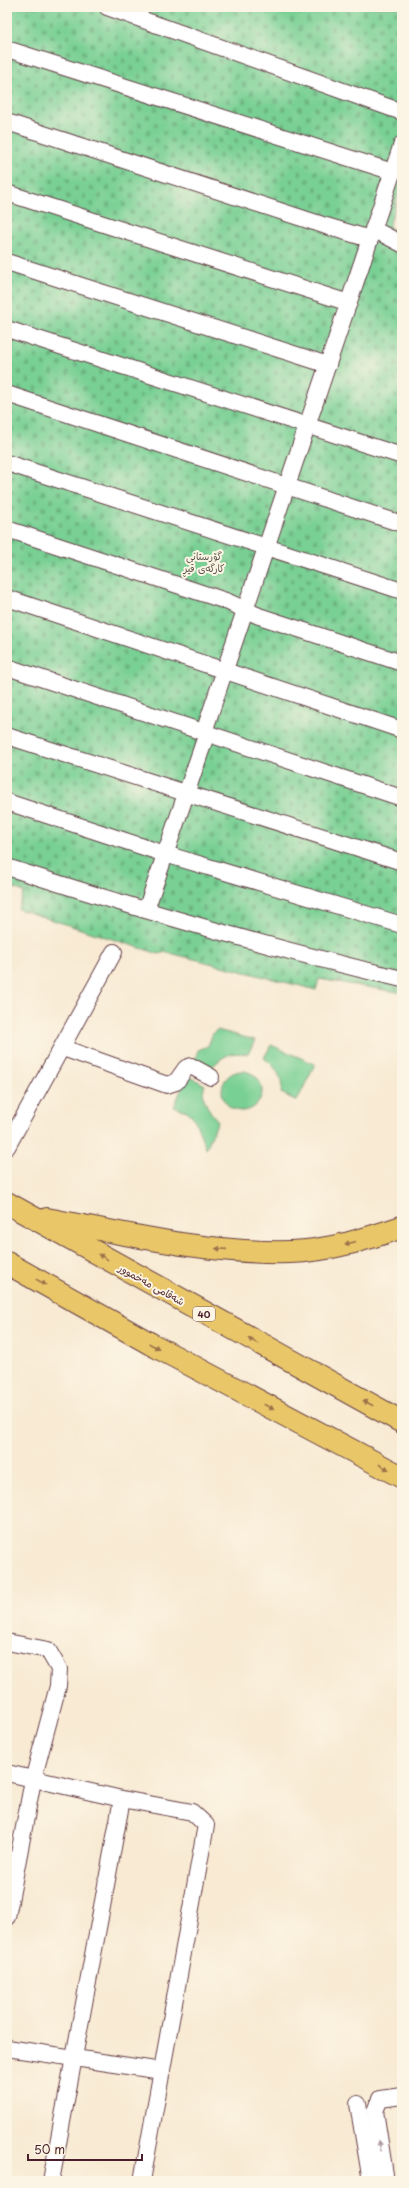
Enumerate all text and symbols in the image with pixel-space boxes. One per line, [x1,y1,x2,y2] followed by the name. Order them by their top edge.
[182,548,225,577] park label: گۆڕستانی کارگەی قیڕ
[344,1240,356,1246] one-way arrow
[215,1246,227,1253] one-way arrow
[97,1254,109,1261] one-way arrow
[115,1259,188,1309] street label: شەقامی مەخموور
[35,1279,47,1286] one-way arrow
[193,1307,215,1321] road number: 40
[248,1338,259,1345] one-way arrow
[149,1343,160,1349] one-way arrow
[362,1400,373,1407] one-way arrow
[263,1403,275,1410] one-way arrow
[378,1464,390,1471] one-way arrow
[28,2136,142,2162] scale bar
[34,2140,65,2158] text: 50 m
[377,2140,383,2152] one-way arrow

